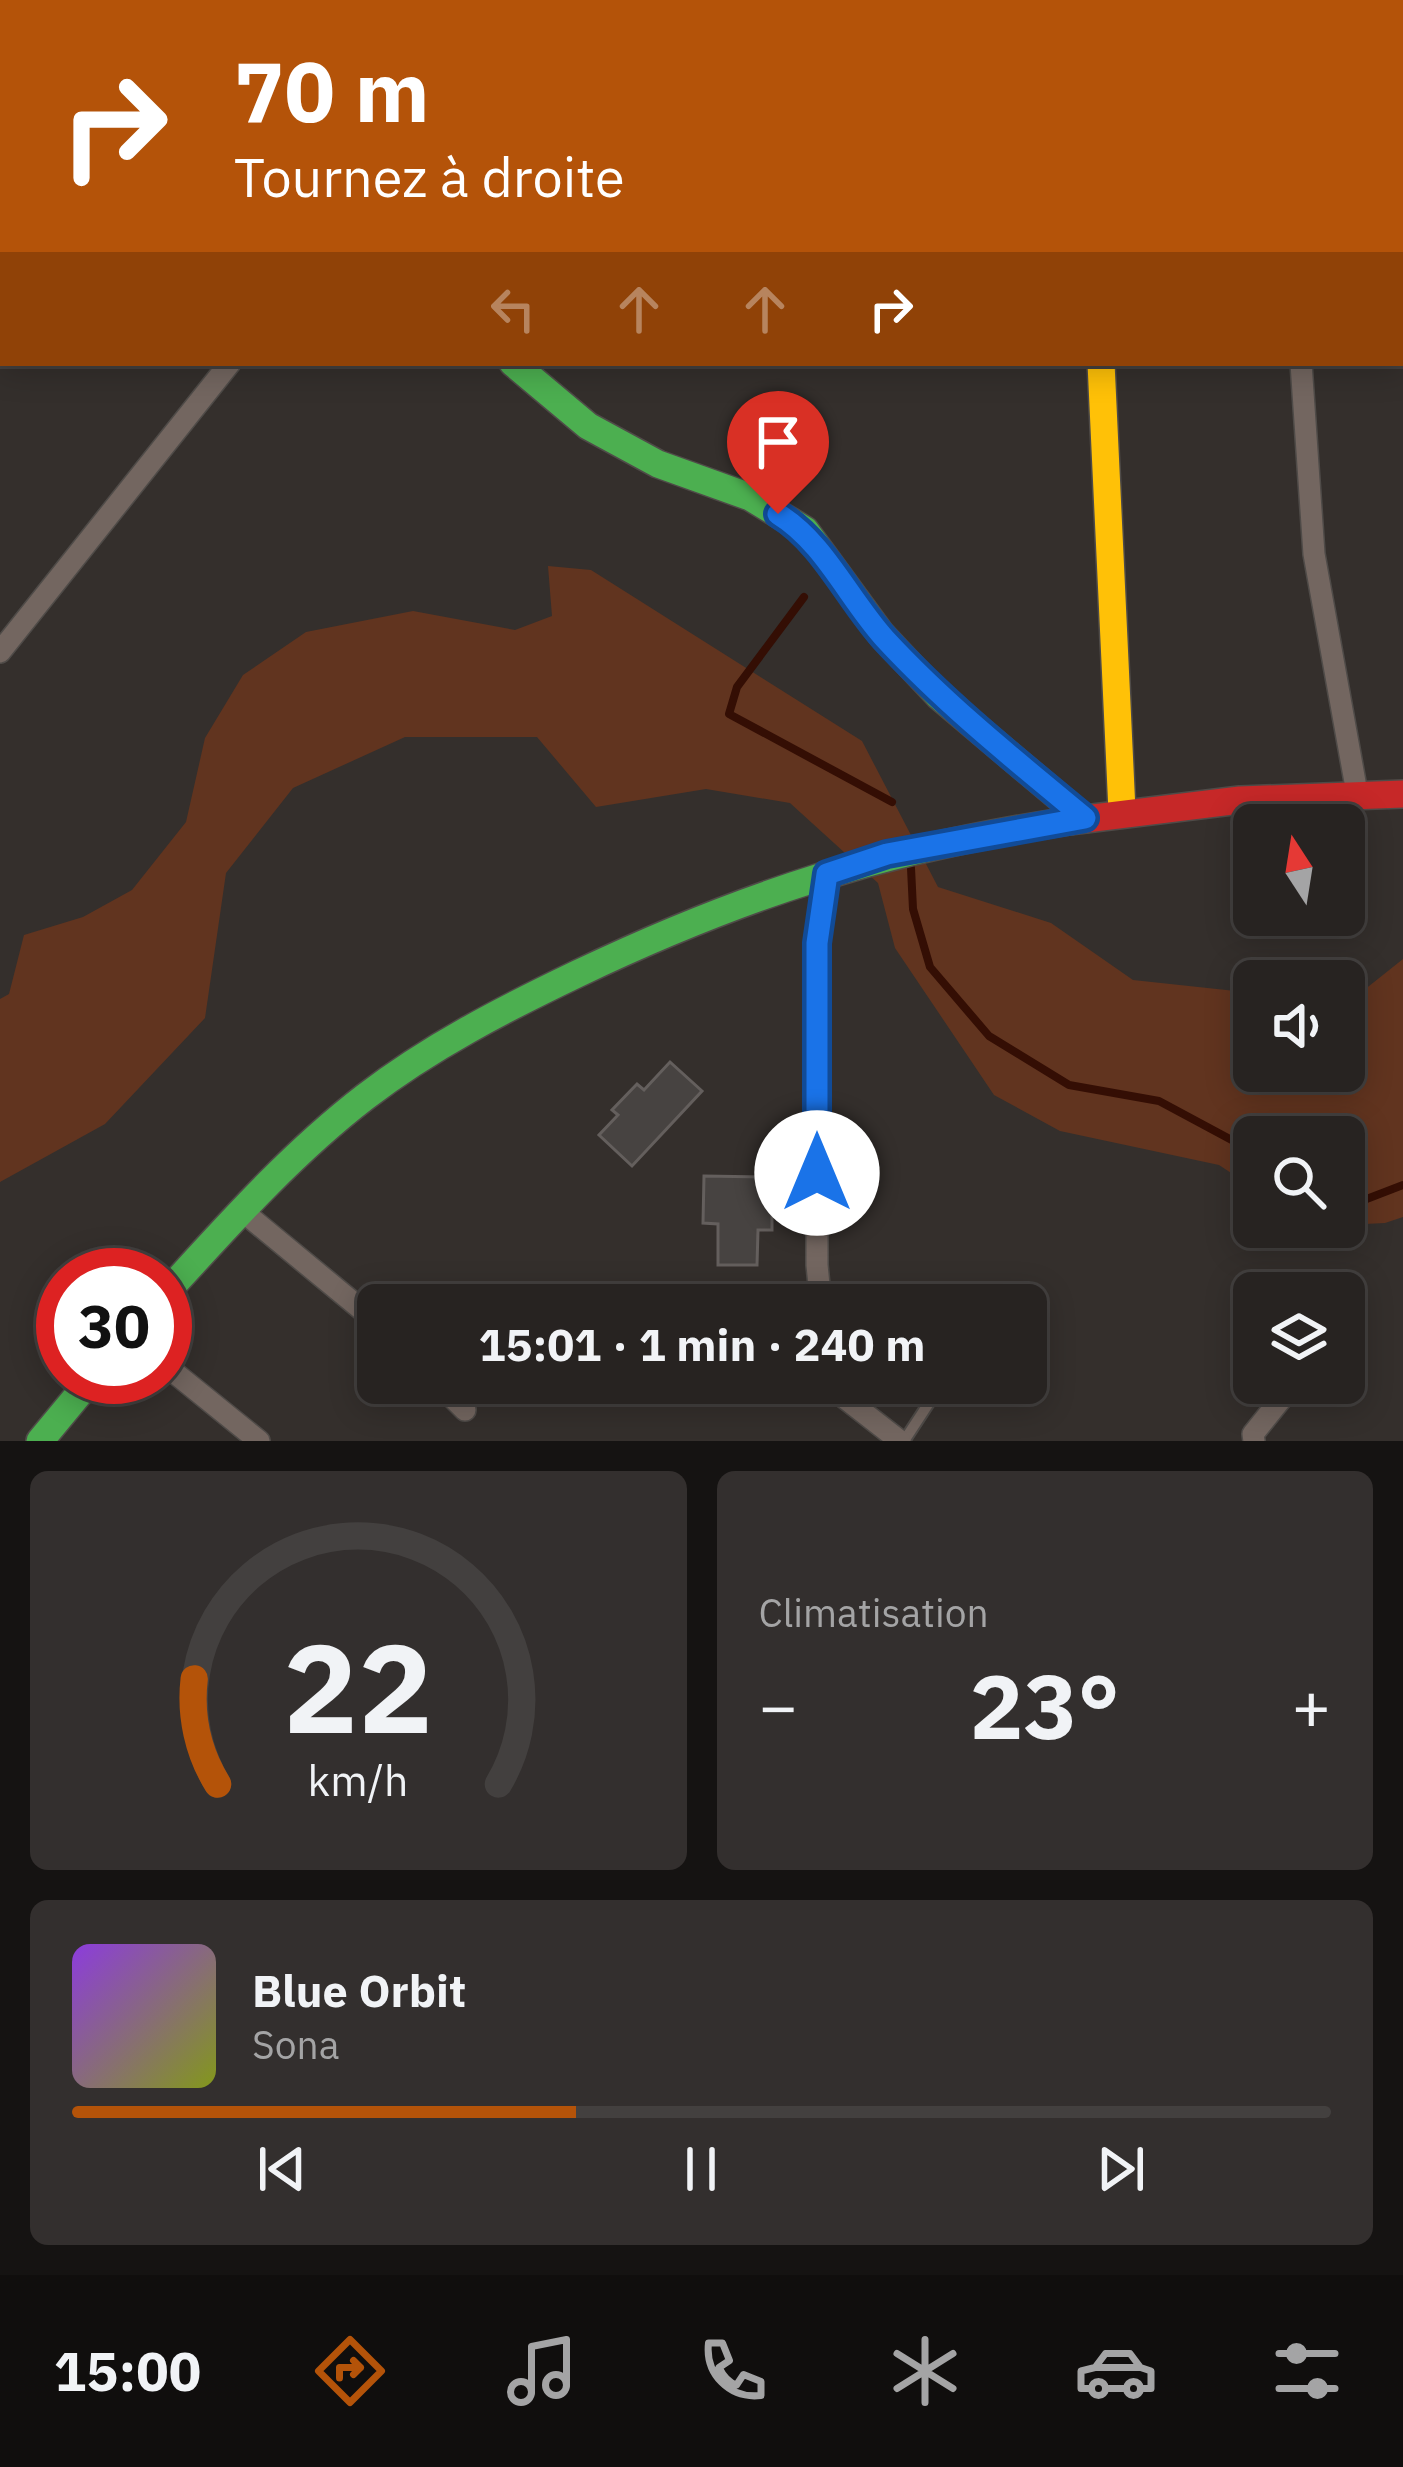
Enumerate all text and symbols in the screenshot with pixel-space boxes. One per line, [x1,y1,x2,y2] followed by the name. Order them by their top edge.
[234,36,430,145] text: 70 m
[36,48,192,204] icon: right
[234,142,625,212] text: Tournez à droite
[480,276,546,342] icon: left
[606,276,672,342] icon: ahead
[732,276,798,342] icon: ahead
[858,276,924,342] icon: right
[727,391,829,514] pin
[745,409,811,475] icon: arrive
[1233,804,1365,936] north arrow
[1233,804,1365,1404] map controls
[1233,960,1365,1092] button: sound
[754,1110,880,1236] position arrow
[1233,1116,1365,1248] button: search
[36,1248,192,1404] speed limit sign: 30
[1233,1272,1365,1404] button: layers
[479,1315,925,1373] text: 15:01 · 1 min · 240 m
[759,1587,989,1638] text: Climatisation
[283,1605,433,1767] text: 22
[970,1647,1120,1764] text: 23°
[759,1662,798,1748] text: −
[1291,1662,1331,1748] text: +
[308,1751,409,1807] text: km/h
[252,1961,466,2019] text: Blue Orbit
[252,2019,339,2070] text: Sona
[249,2136,315,2202] icon: previous
[668,2136,734,2202] icon: pause
[1088,2136,1154,2202] icon: next
[308,2329,392,2413] icon: directions
[500,2329,584,2413] icon: music
[691,2329,775,2413] icon: phone
[883,2329,967,2413] icon: climate
[1074,2329,1158,2413] icon: car
[1265,2329,1349,2413] icon: filters
[54,2336,201,2406] text: 15:00

